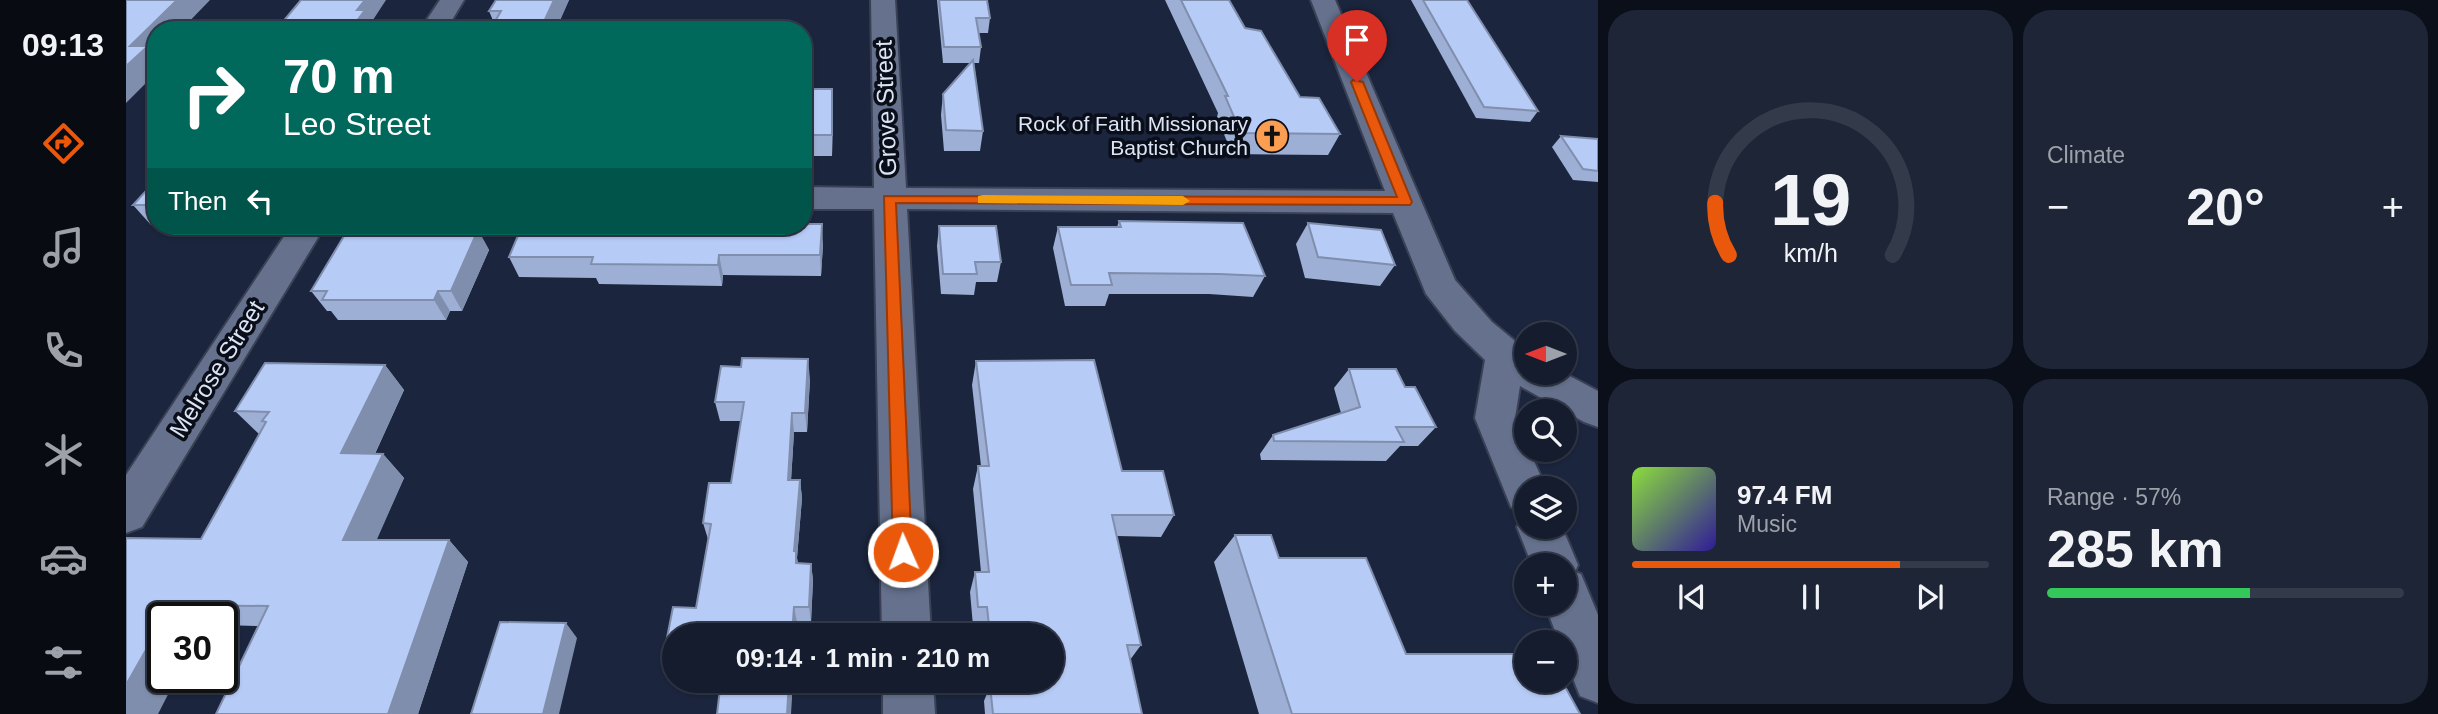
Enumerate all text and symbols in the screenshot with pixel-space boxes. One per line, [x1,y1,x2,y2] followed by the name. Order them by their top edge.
[1327,10,1387,82] pin
[1338,21,1376,59] icon: arrive
[22,27,104,63] text: 09:13
[870,39,901,176] street label: Grove Street
[168,49,259,140] icon: right
[283,49,395,103] text: 70 m
[283,106,431,142] text: Leo Street
[1018,112,1248,159] place label: Rock of Faith Missionary Baptist Church
[1253,117,1291,155] church icon: Rock of Faith Missionary Baptist Church
[39,119,88,168] icon: directions
[2047,142,2125,168] text: Climate
[1770,160,1851,241] text: 19
[2186,178,2265,236] text: 20°
[241,182,279,220] icon: left
[168,186,227,216] text: Then
[2047,186,2069,228] text: −
[2382,186,2404,228] text: +
[39,223,88,272] icon: music
[1783,239,1838,267] text: km/h
[164,295,270,442] street label: Melrose Street
[1514,322,1577,385] north arrow
[1514,322,1577,693] map controls
[39,326,88,375] icon: phone
[1514,399,1577,462] button: search
[39,430,88,479] icon: climate
[1514,476,1577,539] button: layers
[1737,480,1832,510] text: 97.4 FM
[2047,484,2181,510] text: Range · 57%
[1737,511,1797,537] text: Music
[866,515,940,589] position arrow
[2047,520,2223,578] text: 285 km
[39,534,88,583] icon: car
[1514,553,1577,616] button: +
[1673,578,1711,616] icon: previous
[1792,578,1830,616] icon: pause
[1911,578,1949,616] icon: next
[147,602,238,693] speed limit sign: 30
[1514,630,1577,693] button: −
[39,638,88,687] icon: filters
[736,643,990,673] text: 09:14 · 1 min · 210 m

